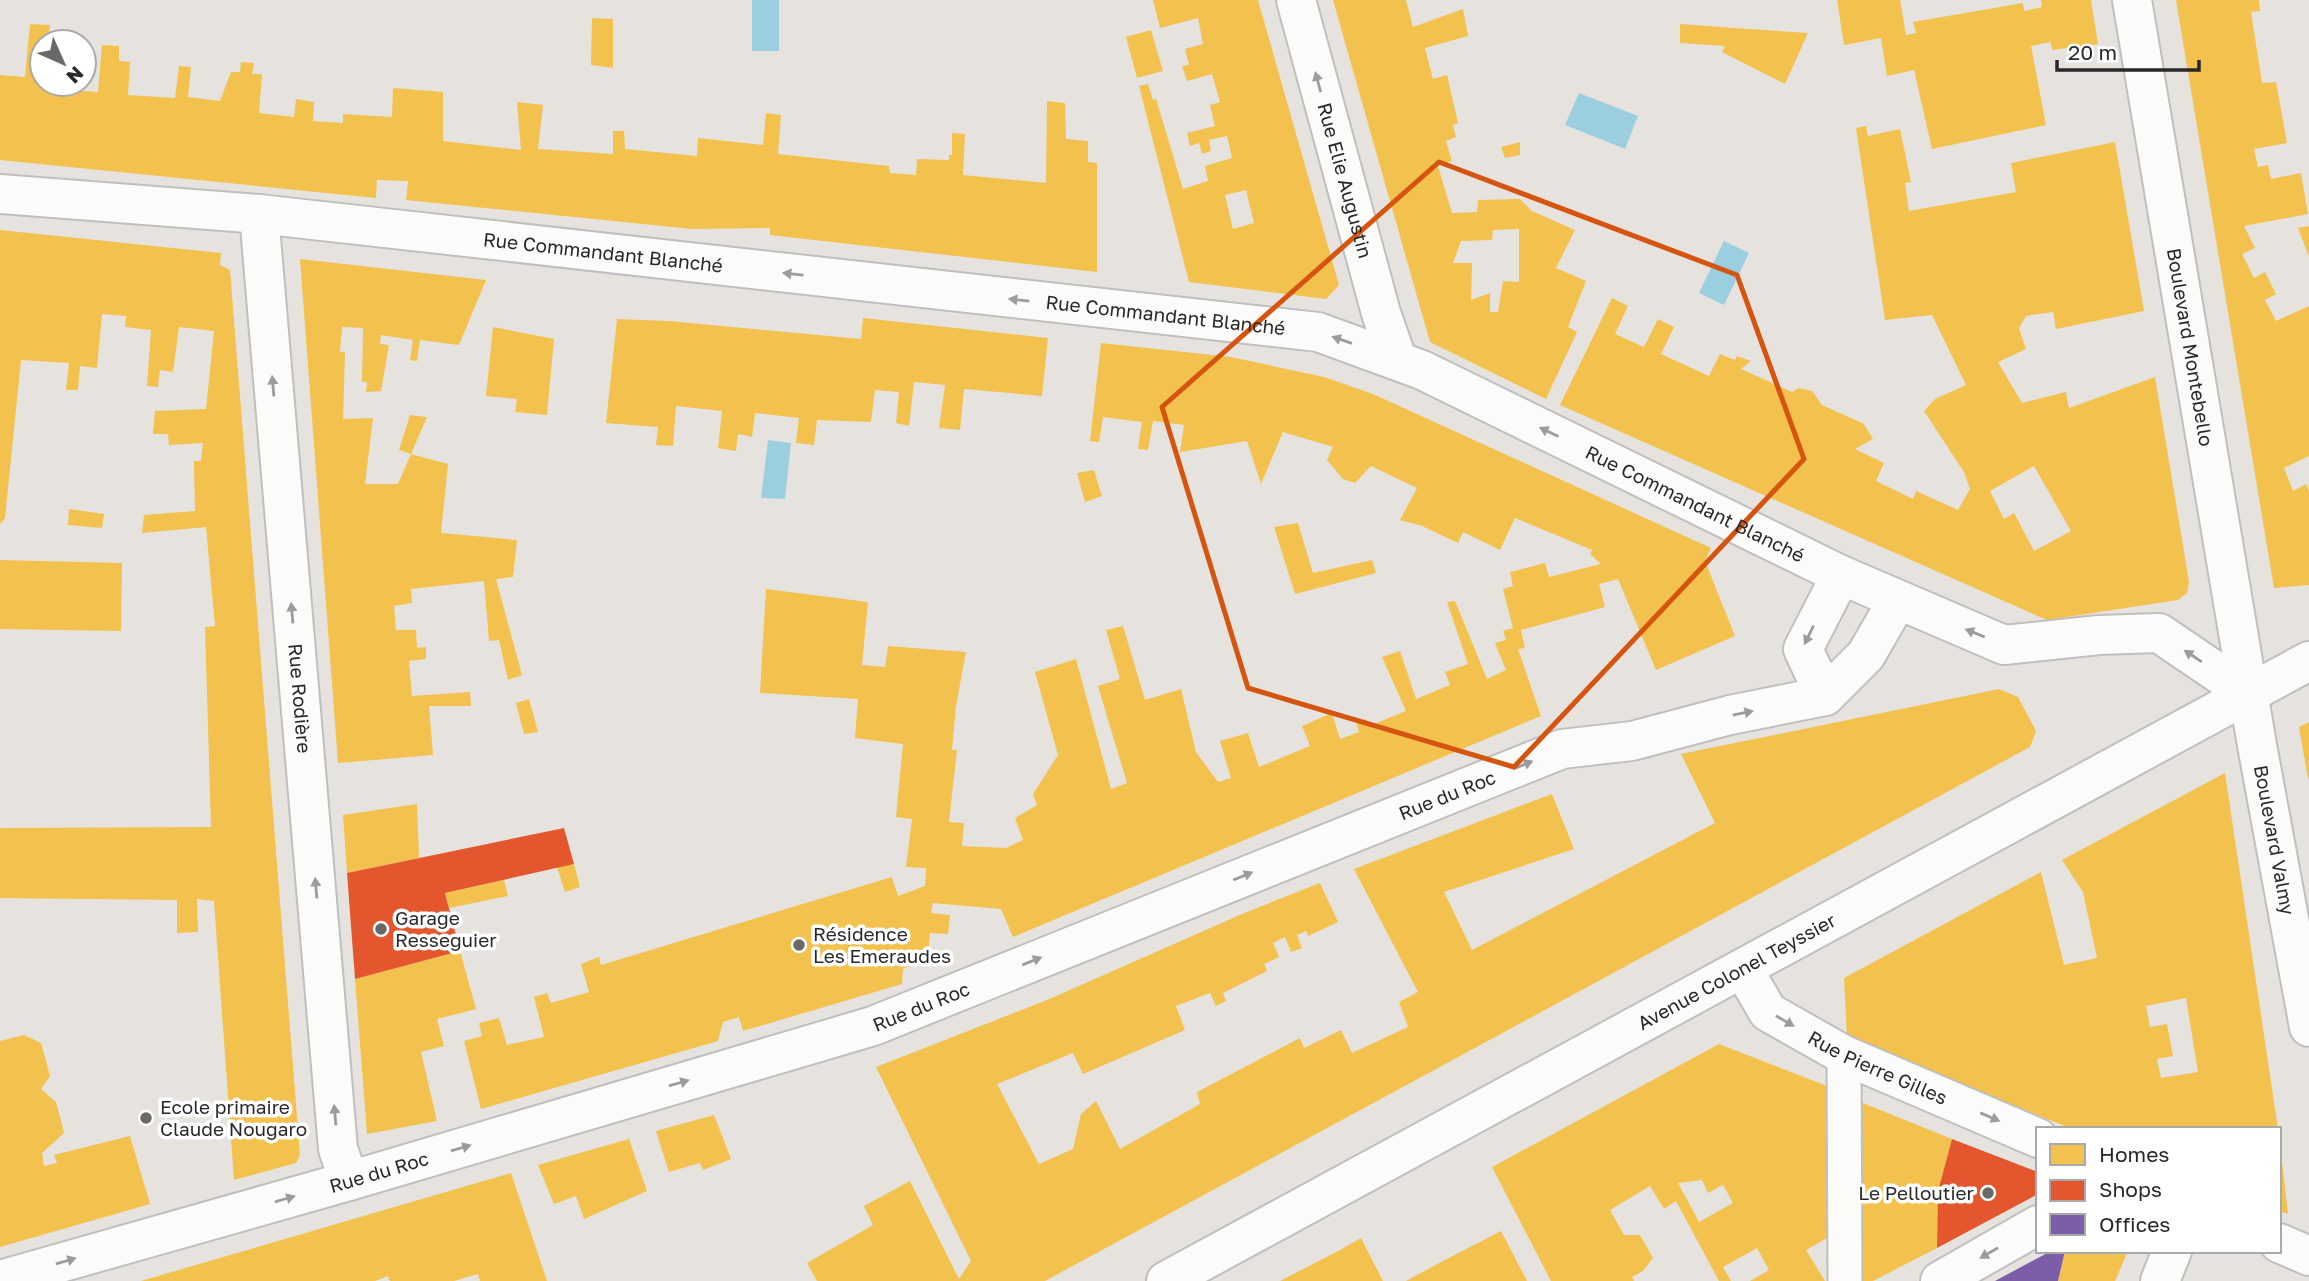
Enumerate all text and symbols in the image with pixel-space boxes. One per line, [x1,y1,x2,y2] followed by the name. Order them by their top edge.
[28,28,98,98] north arrow
[2057,28,2199,72] scale bar
[2068,39,2117,65] text: 20 m
[62,62,89,89] text: N
[1312,70,1323,92] one-way arrow
[1313,100,1378,261] street label: Rue Elie Augustin
[482,227,724,277] street label: Rue Commandant Blanché
[2163,246,2219,448] street label: Boulevard Montebello
[782,269,804,280] one-way arrow
[1045,290,1287,339] street label: Rue Commandant Blanché
[1008,294,1030,305] one-way arrow
[1331,334,1352,345] one-way arrow
[267,375,278,397] one-way arrow
[1539,427,1559,438] one-way arrow
[1582,440,1809,566] street label: Rue Commandant Blanché
[286,602,297,624] one-way arrow
[1804,625,1815,645] one-way arrow
[1964,628,1985,639] one-way arrow
[284,642,317,754] street label: Rue Rodière
[2183,650,2202,663] one-way arrow
[1732,707,1754,718] one-way arrow
[1512,759,1533,770] one-way arrow
[2250,763,2300,917] street label: Boulevard Valmy
[1395,765,1499,824] street label: Rue du Roc
[1233,871,1254,882] one-way arrow
[310,877,321,899] one-way arrow
[395,906,497,951] place label: Garage Resseguier
[1633,908,1840,1034] street label: Avenue Colonel Teyssier
[373,921,389,937] marker: Garage Resseguier
[813,922,951,967] place label: Résidence Les Emeraudes
[791,937,807,953] marker: Résidence Les Emeraudes
[1022,955,1043,966] one-way arrow
[869,976,973,1036] street label: Rue du Roc
[1775,1015,1794,1027] one-way arrow
[1804,1025,1951,1109] street label: Rue Pierre Gilles
[669,1078,690,1088] one-way arrow
[160,1095,307,1140] place label: Ecole primaire Claude Nougaro
[329,1104,340,1126] one-way arrow
[138,1110,154,1126] marker: Ecole primaire Claude Nougaro
[1980,1112,2001,1123] one-way arrow
[2036,1127,2281,1253] legend
[2099,1141,2169,1167] text: Homes
[450,1142,472,1153] one-way arrow
[327,1146,431,1197] street label: Rue du Roc
[2099,1176,2162,1202] text: Shops
[1858,1181,1975,1204] place label: Le Pelloutier
[1980,1185,1996,1201] marker: Le Pelloutier
[274,1194,295,1204] one-way arrow
[2099,1211,2170,1237] text: Offices
[1979,1247,1998,1259] one-way arrow
[55,1255,77,1266] one-way arrow

